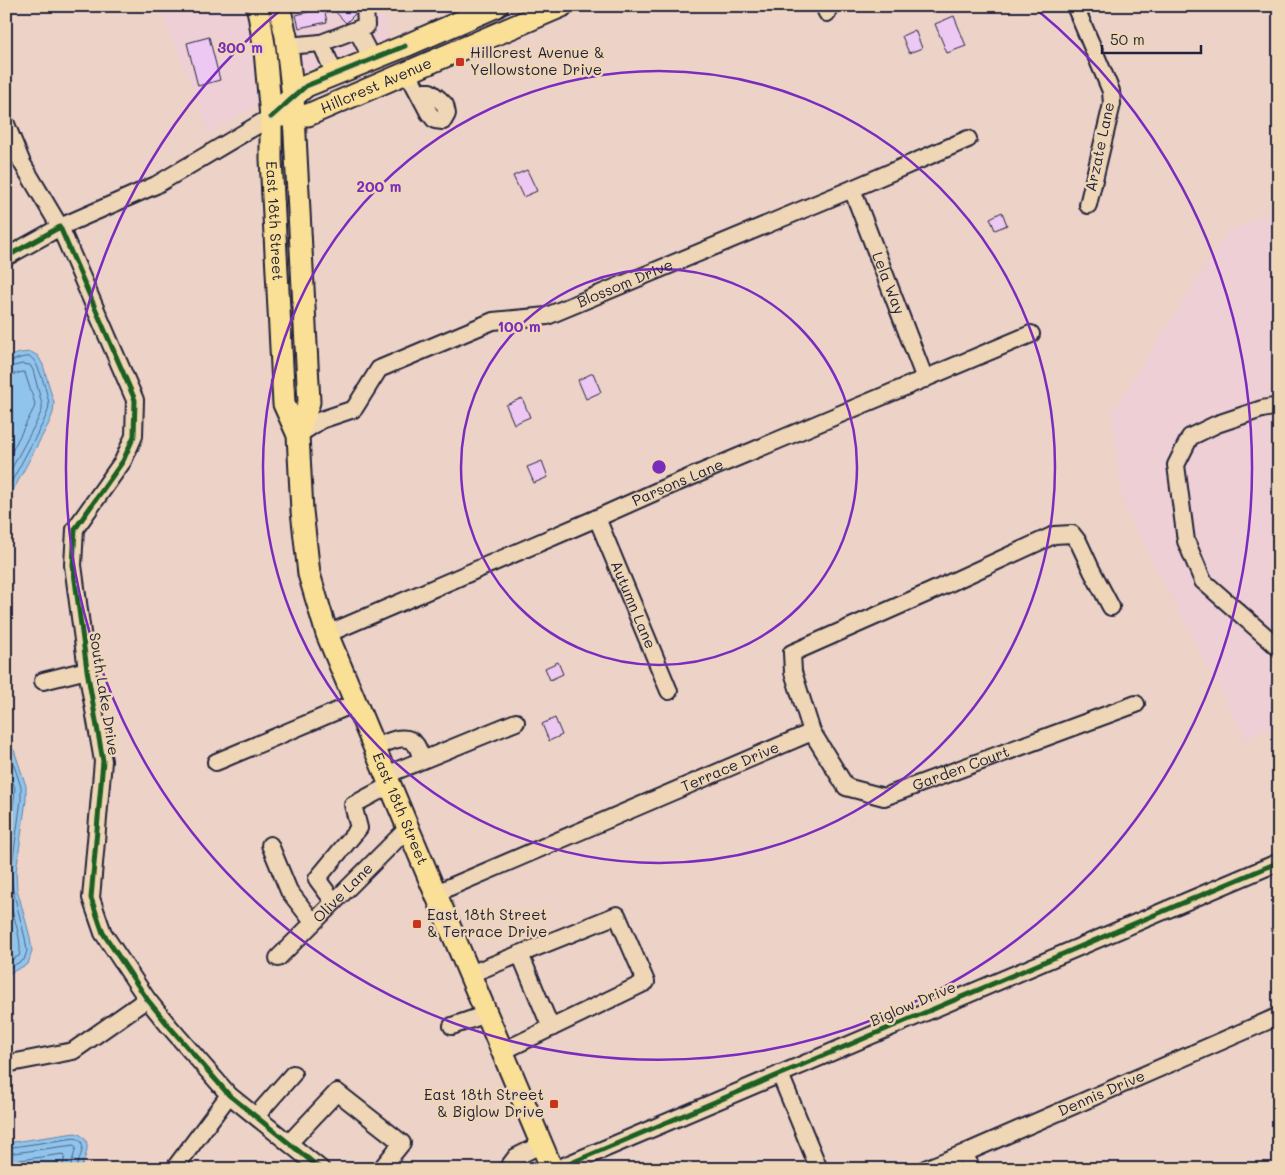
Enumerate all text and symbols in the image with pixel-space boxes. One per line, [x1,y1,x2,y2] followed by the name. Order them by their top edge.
[1102,22,1201,54] scale bar
[1110,29,1145,49] text: 50 m
[217,37,263,57] text: 300 m
[470,42,605,79] place label: Hillcrest Avenue & Yellowstone Drive
[317,52,434,118] street label: Hillcrest Avenue
[454,56,466,68] marker: Hillcrest Avenue & Yellowstone Drive
[1080,100,1118,193] street label: Arzate Lane
[262,160,288,281] street label: East 18th Street
[357,176,402,196] text: 200 m
[868,249,910,317] street label: Lela Way
[574,254,676,311] street label: Blossom Drive
[497,316,541,336] text: 100 m
[628,453,726,510] street label: Parsons Lane
[650,458,668,476] centre of rings
[607,557,661,651] street label: Autumn Lane
[85,631,125,757] street label: South Lake Drive
[678,736,782,796] street label: Terrace Drive
[909,741,1012,795] street label: Garden Court
[369,749,433,868] street label: East 18th Street
[308,858,377,927] street label: Olive Lane
[427,904,547,941] place label: East 18th Street & Terrace Drive
[411,918,423,930] marker: East 18th Street & Terrace Drive
[867,976,959,1030] street label: Biglow Drive
[1055,1065,1148,1120] street label: Dennis Drive
[424,1084,544,1121] place label: East 18th Street & Biglow Drive
[548,1098,560,1110] marker: East 18th Street & Biglow Drive

